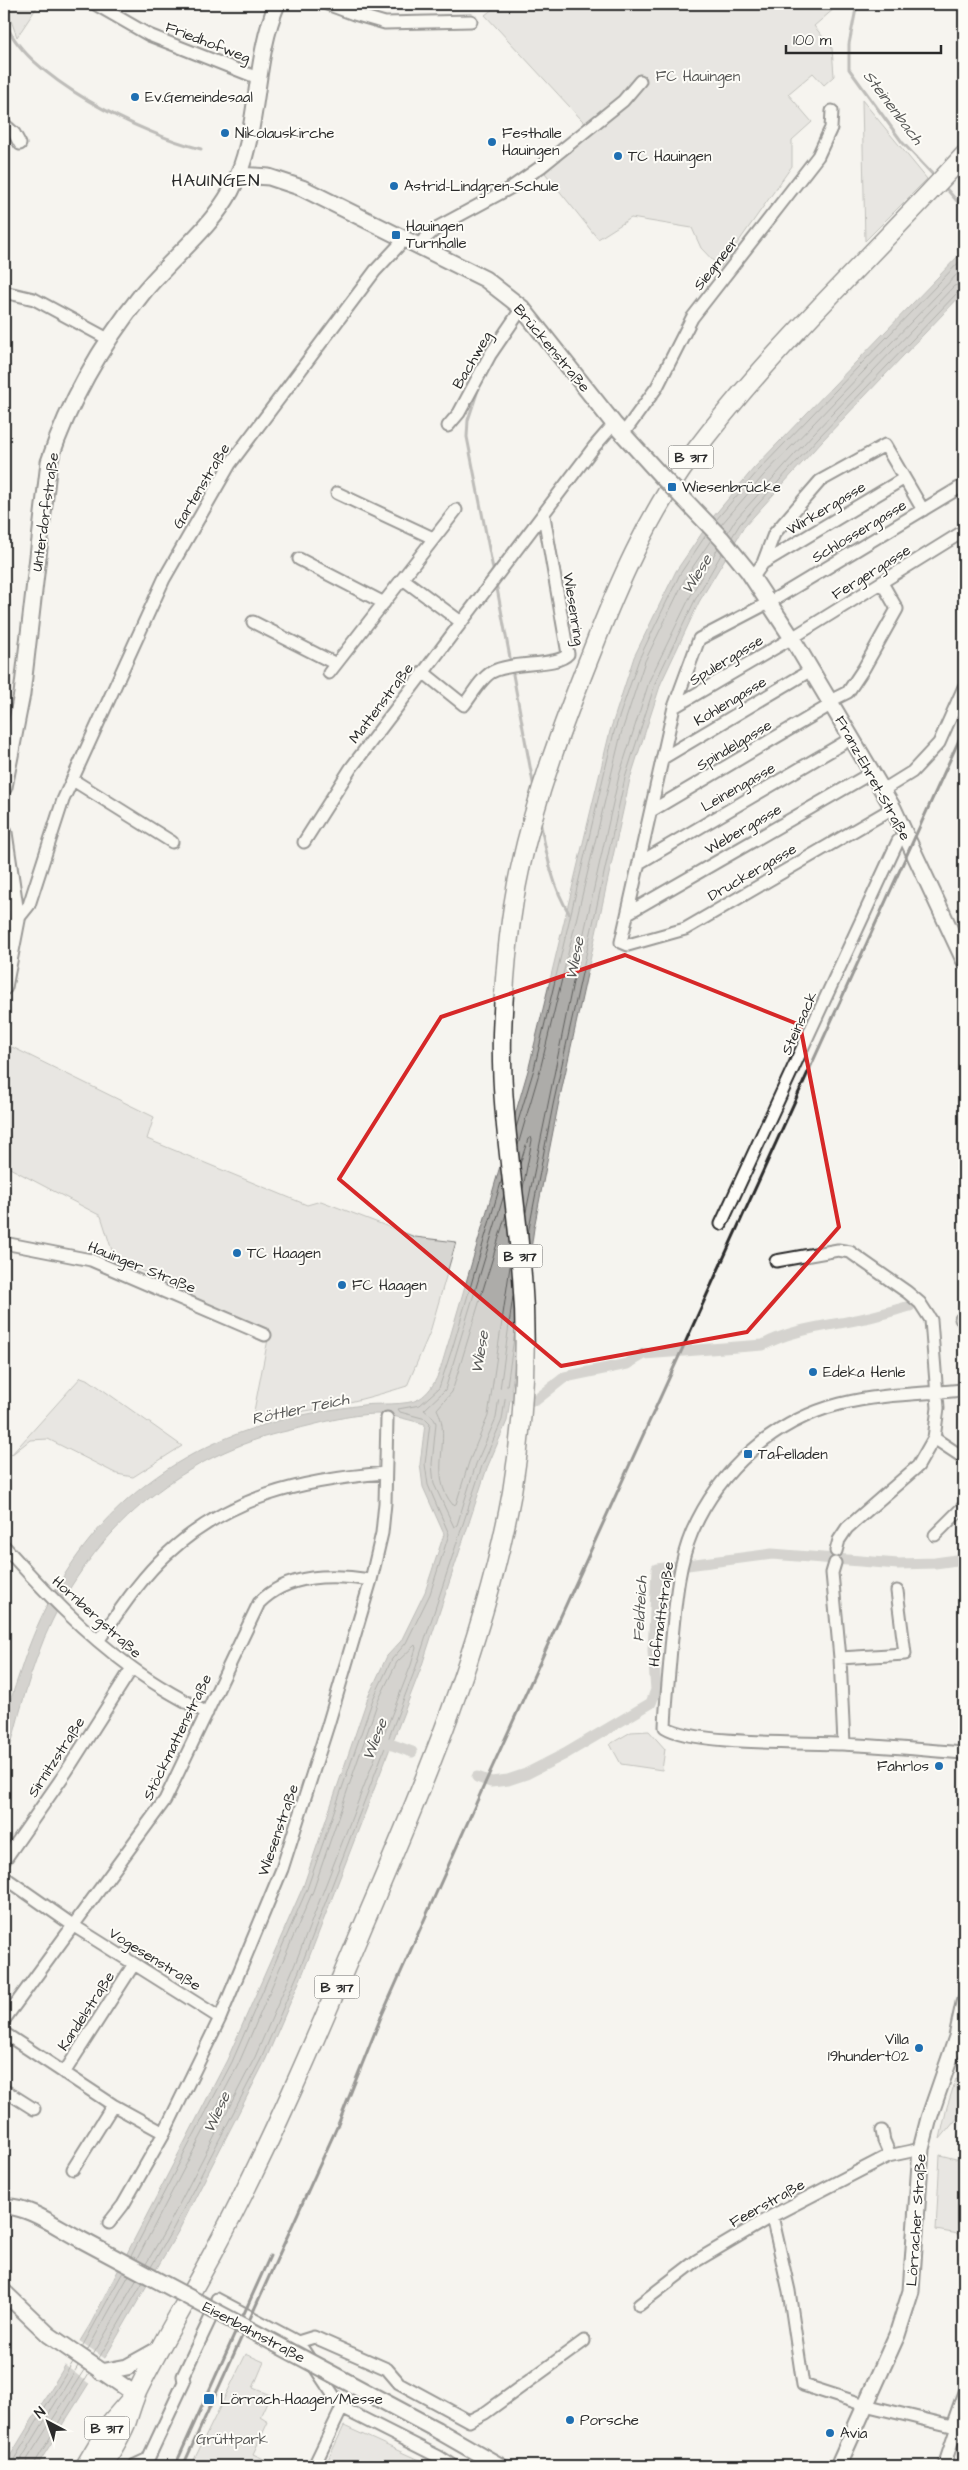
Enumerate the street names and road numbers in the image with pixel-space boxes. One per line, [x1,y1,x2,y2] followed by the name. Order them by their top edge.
[162,17,254,69] street label: Friedhofweg
[688,232,745,296] street label: Siegmeer
[508,300,595,397] street label: Brückenstraße
[448,327,498,393] street label: Bachweg
[168,440,235,533] street label: Gartenstraße
[668,446,714,468] road number: B 317
[27,451,64,573] street label: Unterdorfstraße
[783,477,870,541] street label: Wirkergasse
[808,495,911,569] street label: Schlossergasse
[828,540,915,606] street label: Fergergasse
[556,571,590,647] street label: Wiesenring
[685,630,768,692] street label: Spulergasse
[344,659,419,748] street label: Mattenstraße
[690,671,771,732] street label: Kohlengasse
[830,712,916,844] street label: Franz-Ehret-Straße
[693,715,776,777] street label: Spindelgasse
[697,758,780,818] street label: Leinengasse
[701,799,786,861] street label: Webergasse
[704,839,801,907] street label: Druckergasse
[776,988,823,1058] street label: Steinsack
[84,1236,199,1300] street label: Hauinger Straße
[498,1244,542,1268] road number: B 317
[644,1560,679,1668] street label: Hofmattstraße
[47,1571,146,1664] street label: Hornbergstraße
[138,1671,217,1804] street label: Stöckmattenstraße
[23,1713,90,1801] street label: Sirnitzstraße
[253,1781,304,1879] street label: Wiesenstraße
[104,1923,205,1997] street label: Vogesenstraße
[53,1968,120,2055] street label: Kandelstraße
[314,1975,360,1998] road number: B 317
[901,2153,932,2287] street label: Lörracher Straße
[726,2174,809,2233] street label: Feerstraße
[199,2297,309,2368] street label: Eisenbahnstraße
[84,2416,130,2440] road number: B 317

